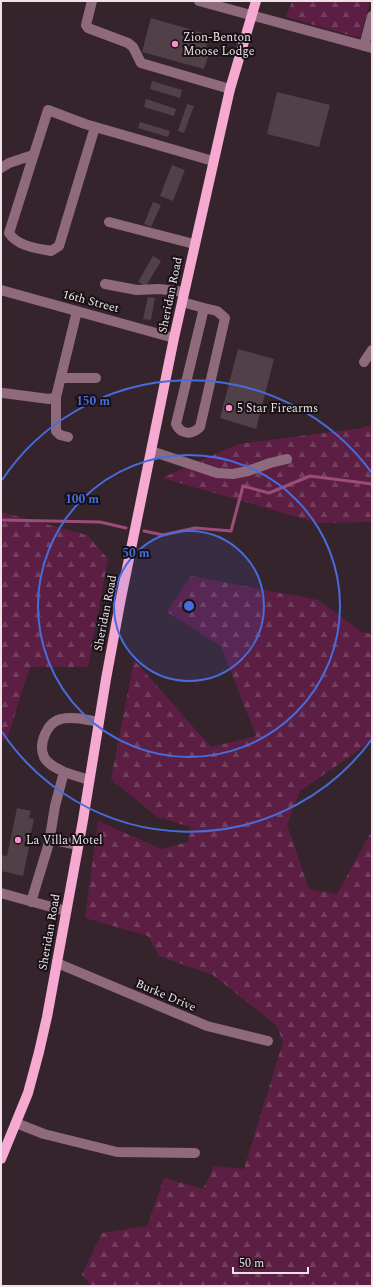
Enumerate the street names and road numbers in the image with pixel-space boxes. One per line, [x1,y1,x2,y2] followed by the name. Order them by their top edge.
[153,255,188,335] street label: Sheridan Road
[61,285,121,318] street label: 16th Street
[89,573,122,653] street label: Sheridan Road
[33,892,66,972] street label: Sheridan Road
[133,974,199,1017] street label: Burke Drive

